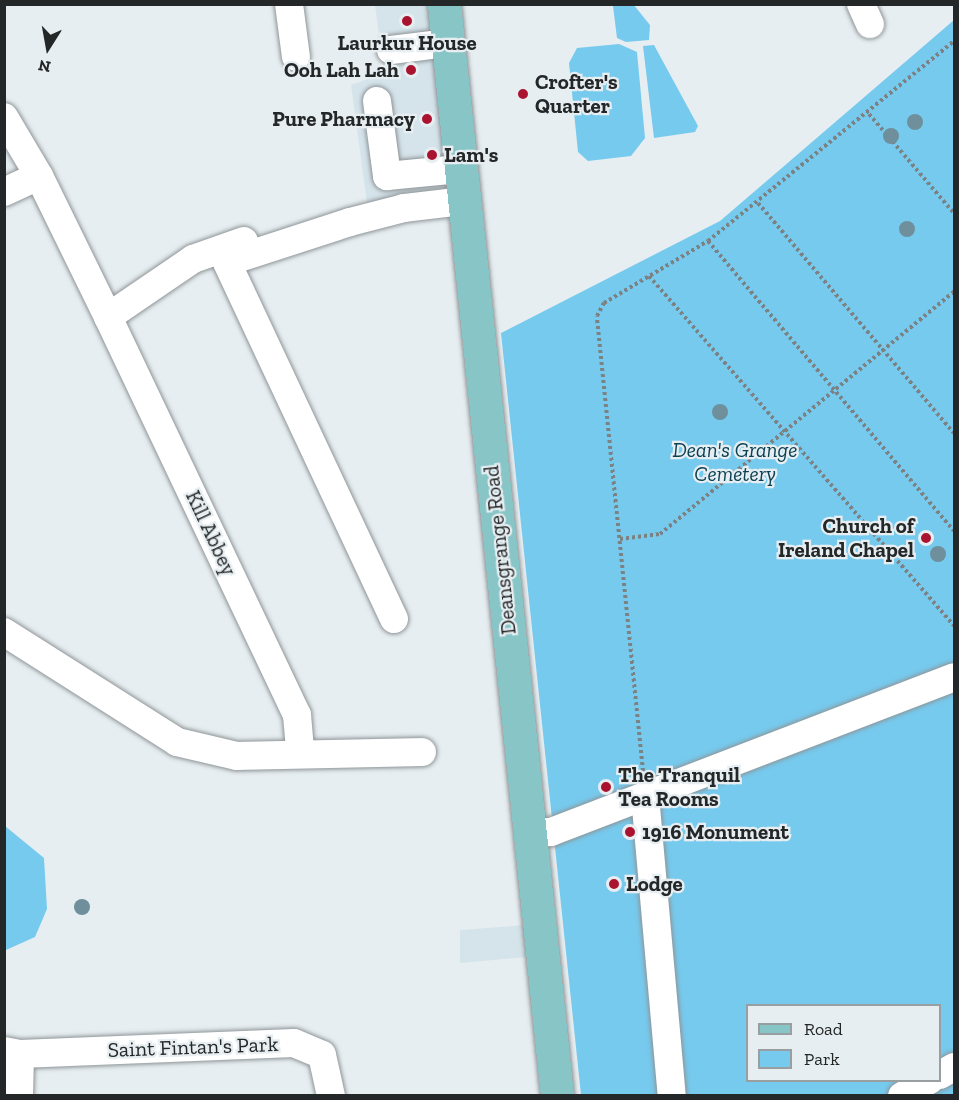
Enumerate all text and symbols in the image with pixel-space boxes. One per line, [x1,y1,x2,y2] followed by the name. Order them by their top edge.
[400,14,414,28] marker: Laurkur House
[18,18,78,78] north arrow
[337,30,477,56] place label: Laurkur House
[37,56,52,77] text: N
[284,57,399,83] place label: Ooh Lah Lah
[404,63,418,77] marker: Ooh Lah Lah
[535,69,618,119] place label: Crofter's Quarter
[516,87,530,101] marker: Crofter's Quarter
[272,106,415,132] place label: Pure Pharmacy
[420,112,434,126] marker: Pure Pharmacy
[444,142,498,168] place label: Lam's
[425,148,439,162] marker: Lam's
[672,437,798,487] park label: Dean's Grange Cemetery
[479,464,521,636] street label: Deansgrange Road
[180,486,242,580] street label: Kill Abbey
[778,513,914,563] place label: Church of Ireland Chapel
[919,531,933,545] marker: Church of Ireland Chapel
[618,762,740,812] place label: The Tranquil Tea Rooms
[599,780,613,794] marker: The Tranquil Tea Rooms
[642,819,789,845] place label: 1916 Monument
[623,825,637,839] marker: 1916 Monument
[626,871,683,897] place label: Lodge
[607,877,621,891] marker: Lodge
[746,1004,941,1082] legend
[804,1018,843,1040] text: Road
[107,1031,279,1063] street label: Saint Fintan's Park
[804,1048,840,1070] text: Park

